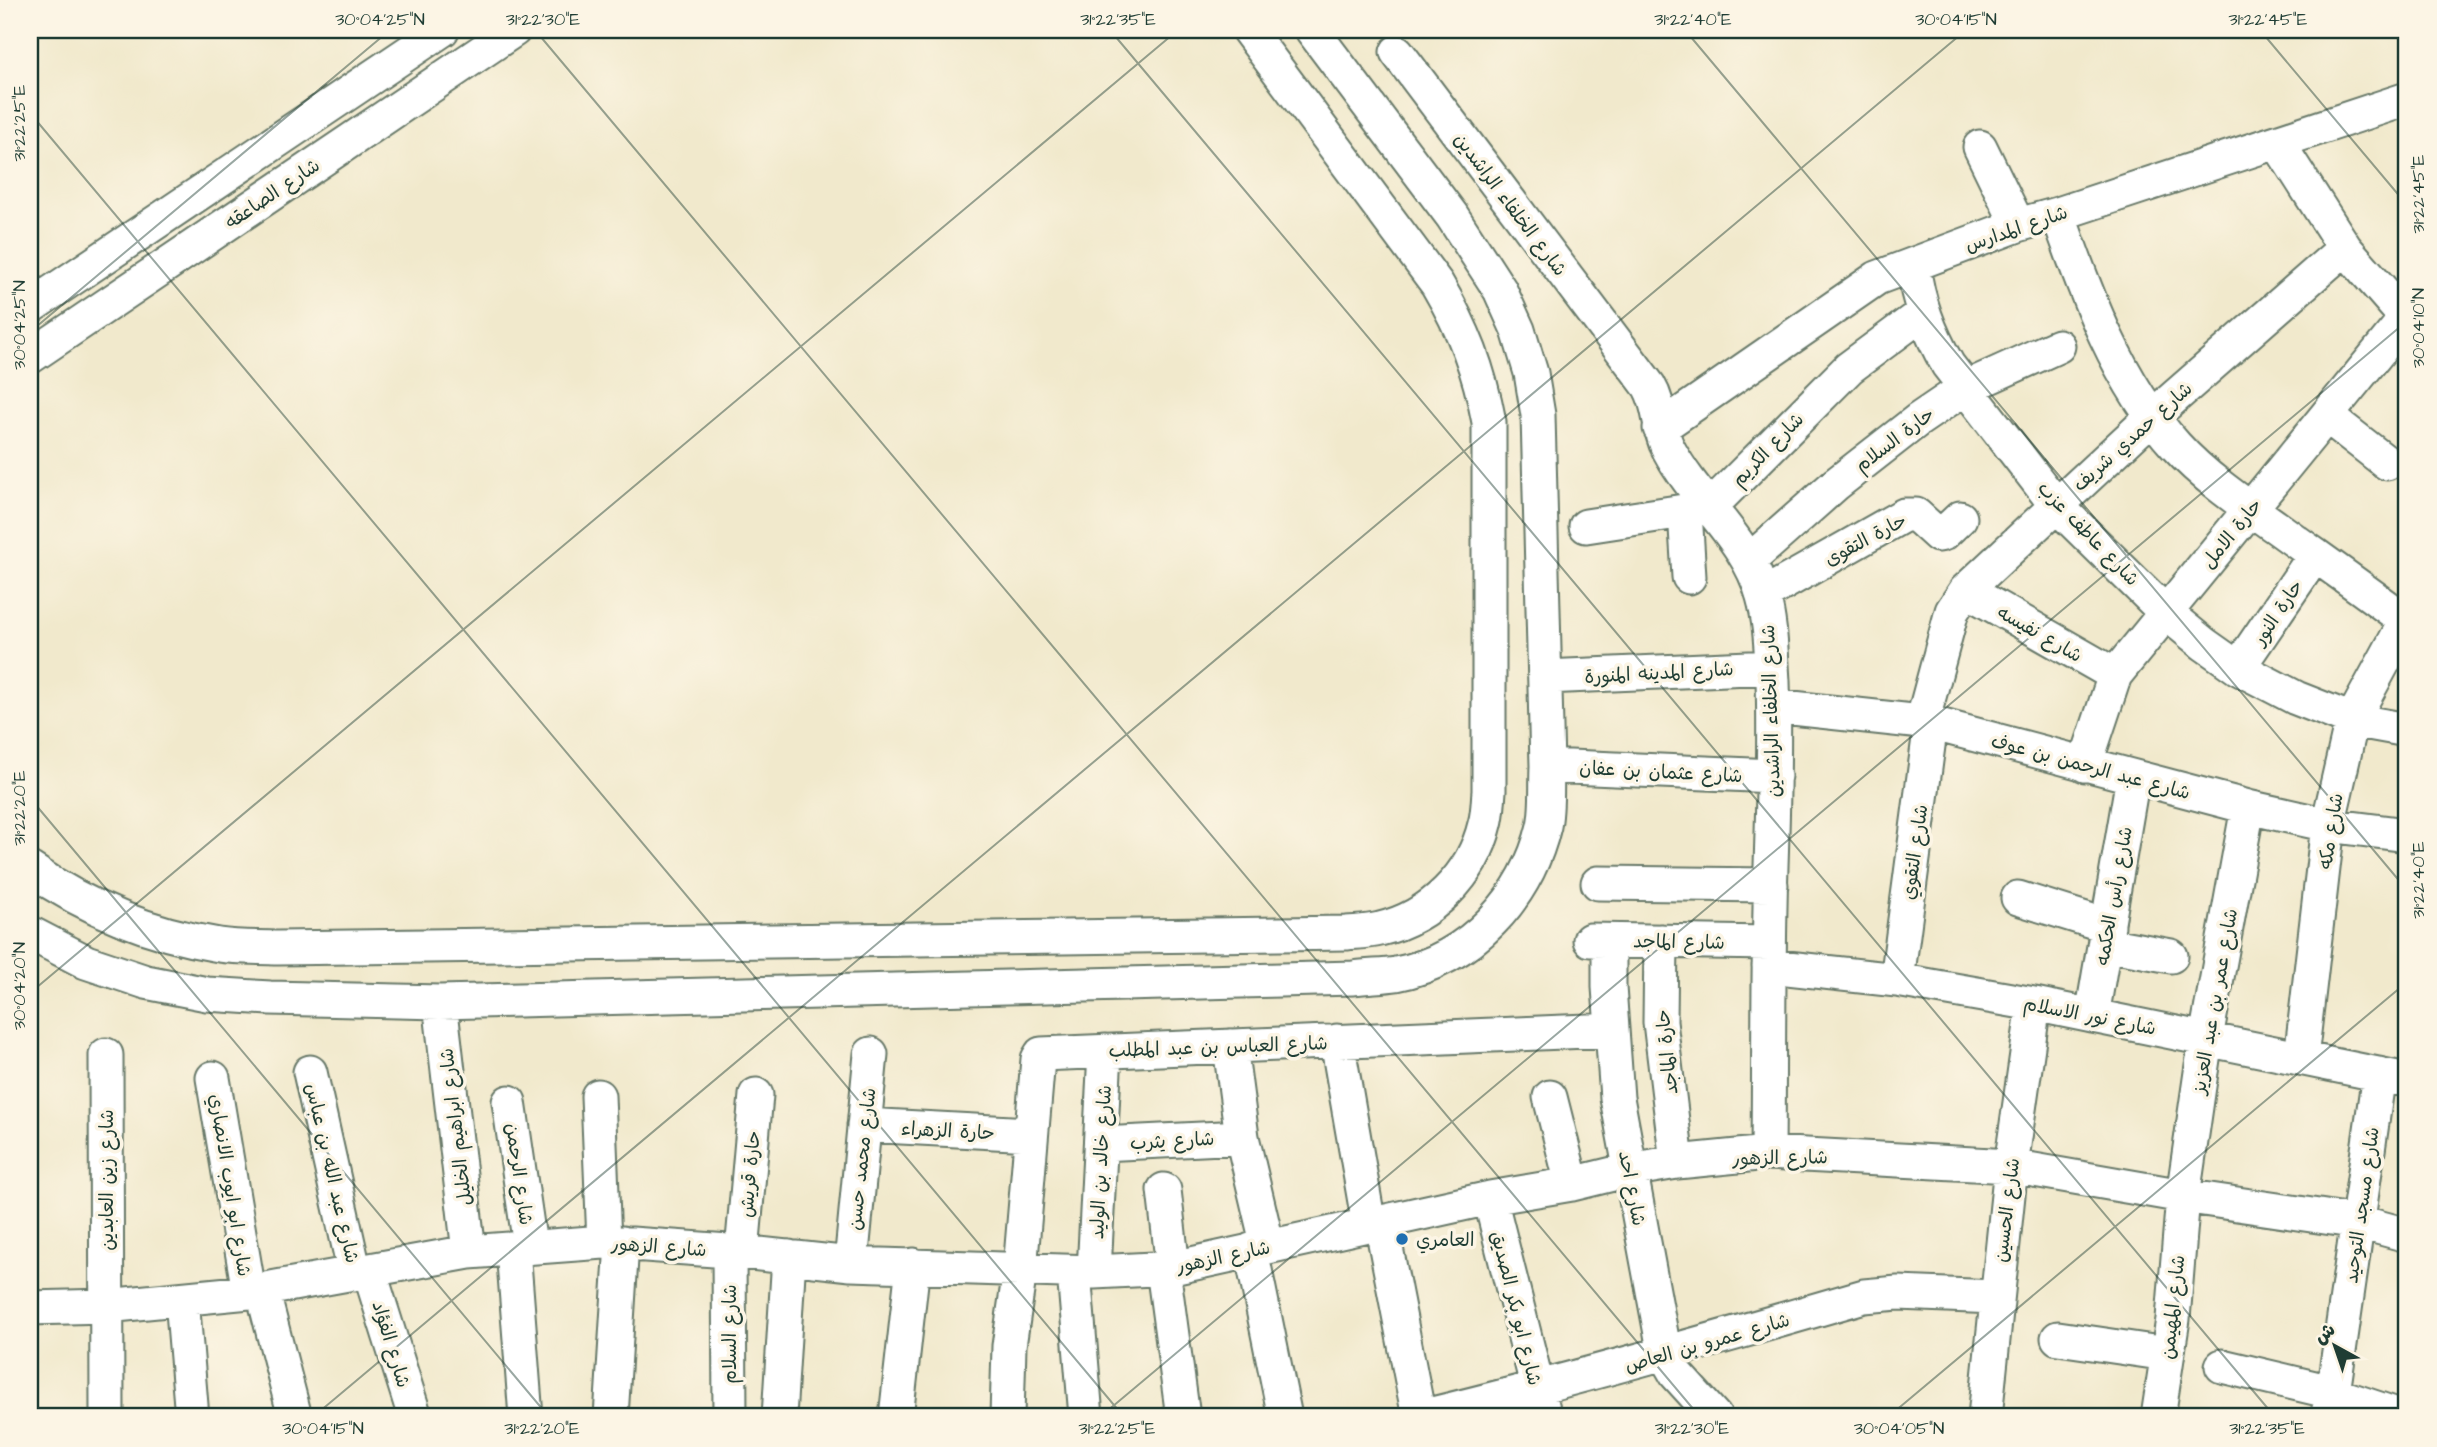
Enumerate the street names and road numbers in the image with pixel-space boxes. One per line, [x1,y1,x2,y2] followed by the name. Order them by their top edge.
[1447,128,1573,282] street label: شارع الخلفاء الراشدين
[220,152,326,236] street label: شارع الصاعقه
[1962,199,2071,260] street label: شارع المدارس
[2067,376,2199,498] street label: شارع حمدي شريف
[1849,401,1940,479] street label: حارة السلام
[1726,407,1810,493] street label: شارع الكريم
[2031,476,2145,592] street label: شارع عاطف عزب
[2195,493,2269,575] street label: حارة الامل
[1820,507,1912,573] street label: حارة التقوى
[2245,575,2310,653] street label: حارة النور
[1992,599,2087,670] street label: شارع نفيسه
[1755,624,1788,798] street label: شارع الخلفاء الراشدين
[1584,656,1734,691] street label: شارع المدينه المنورة
[1988,728,2193,807] street label: شارع عبد الرحمن بن عوف
[1579,755,1743,790] street label: شارع عثمان بن عفان
[2312,791,2351,871] street label: شارع مكه
[1895,803,1936,902] street label: شارع التقوي
[2089,825,2140,968] street label: شارع رأس الحكمه
[2186,906,2245,1098] street label: شارع عمر بن عبد العزيز
[1633,928,1725,957] street label: شارع الماجد
[2021,990,2158,1043] street label: شارع نور الاسلام
[1650,1008,1685,1096] street label: حارة الماجد
[1108,1030,1328,1065] street label: شارع العباس بن عبد المطلب
[433,1046,480,1207] street label: شارع ابراهيم الخليل
[298,1081,365,1266] street label: شارع عبد الله بن عباس
[1084,1084,1119,1240] street label: شارع خالد بن الوليد
[842,1086,883,1232] street label: شارع محمد حسن
[202,1092,257,1279] street label: شارع ابو ايوب الانصاري
[94,1109,121,1251] street label: شارع زين العابدين
[900,1116,996,1147] street label: حارة الزهراء
[498,1121,539,1227] street label: شارع الرحمن
[2338,1125,2387,1285] street label: شارع مسجد التوحيد
[1129,1126,1215,1157] street label: شارع يثرب
[733,1130,768,1219] street label: حارة قريش
[1731,1144,1828,1173] street label: شارع الزهور
[1611,1148,1652,1228] street label: شارع احد
[1988,1156,2027,1264] street label: شارع الحسين
[1483,1228,1548,1388] street label: شارع ابو بكر الصديق
[609,1231,707,1264] street label: شارع الزهور
[1173,1234,1273,1281] street label: شارع الزهور
[2155,1254,2192,1361] street label: شارع المهيمن
[717,1284,744,1384] street label: شارع السلام
[365,1298,417,1391] street label: شارع الفؤاد
[1622,1307,1793,1380] street label: شارع عمرو بن العاص

